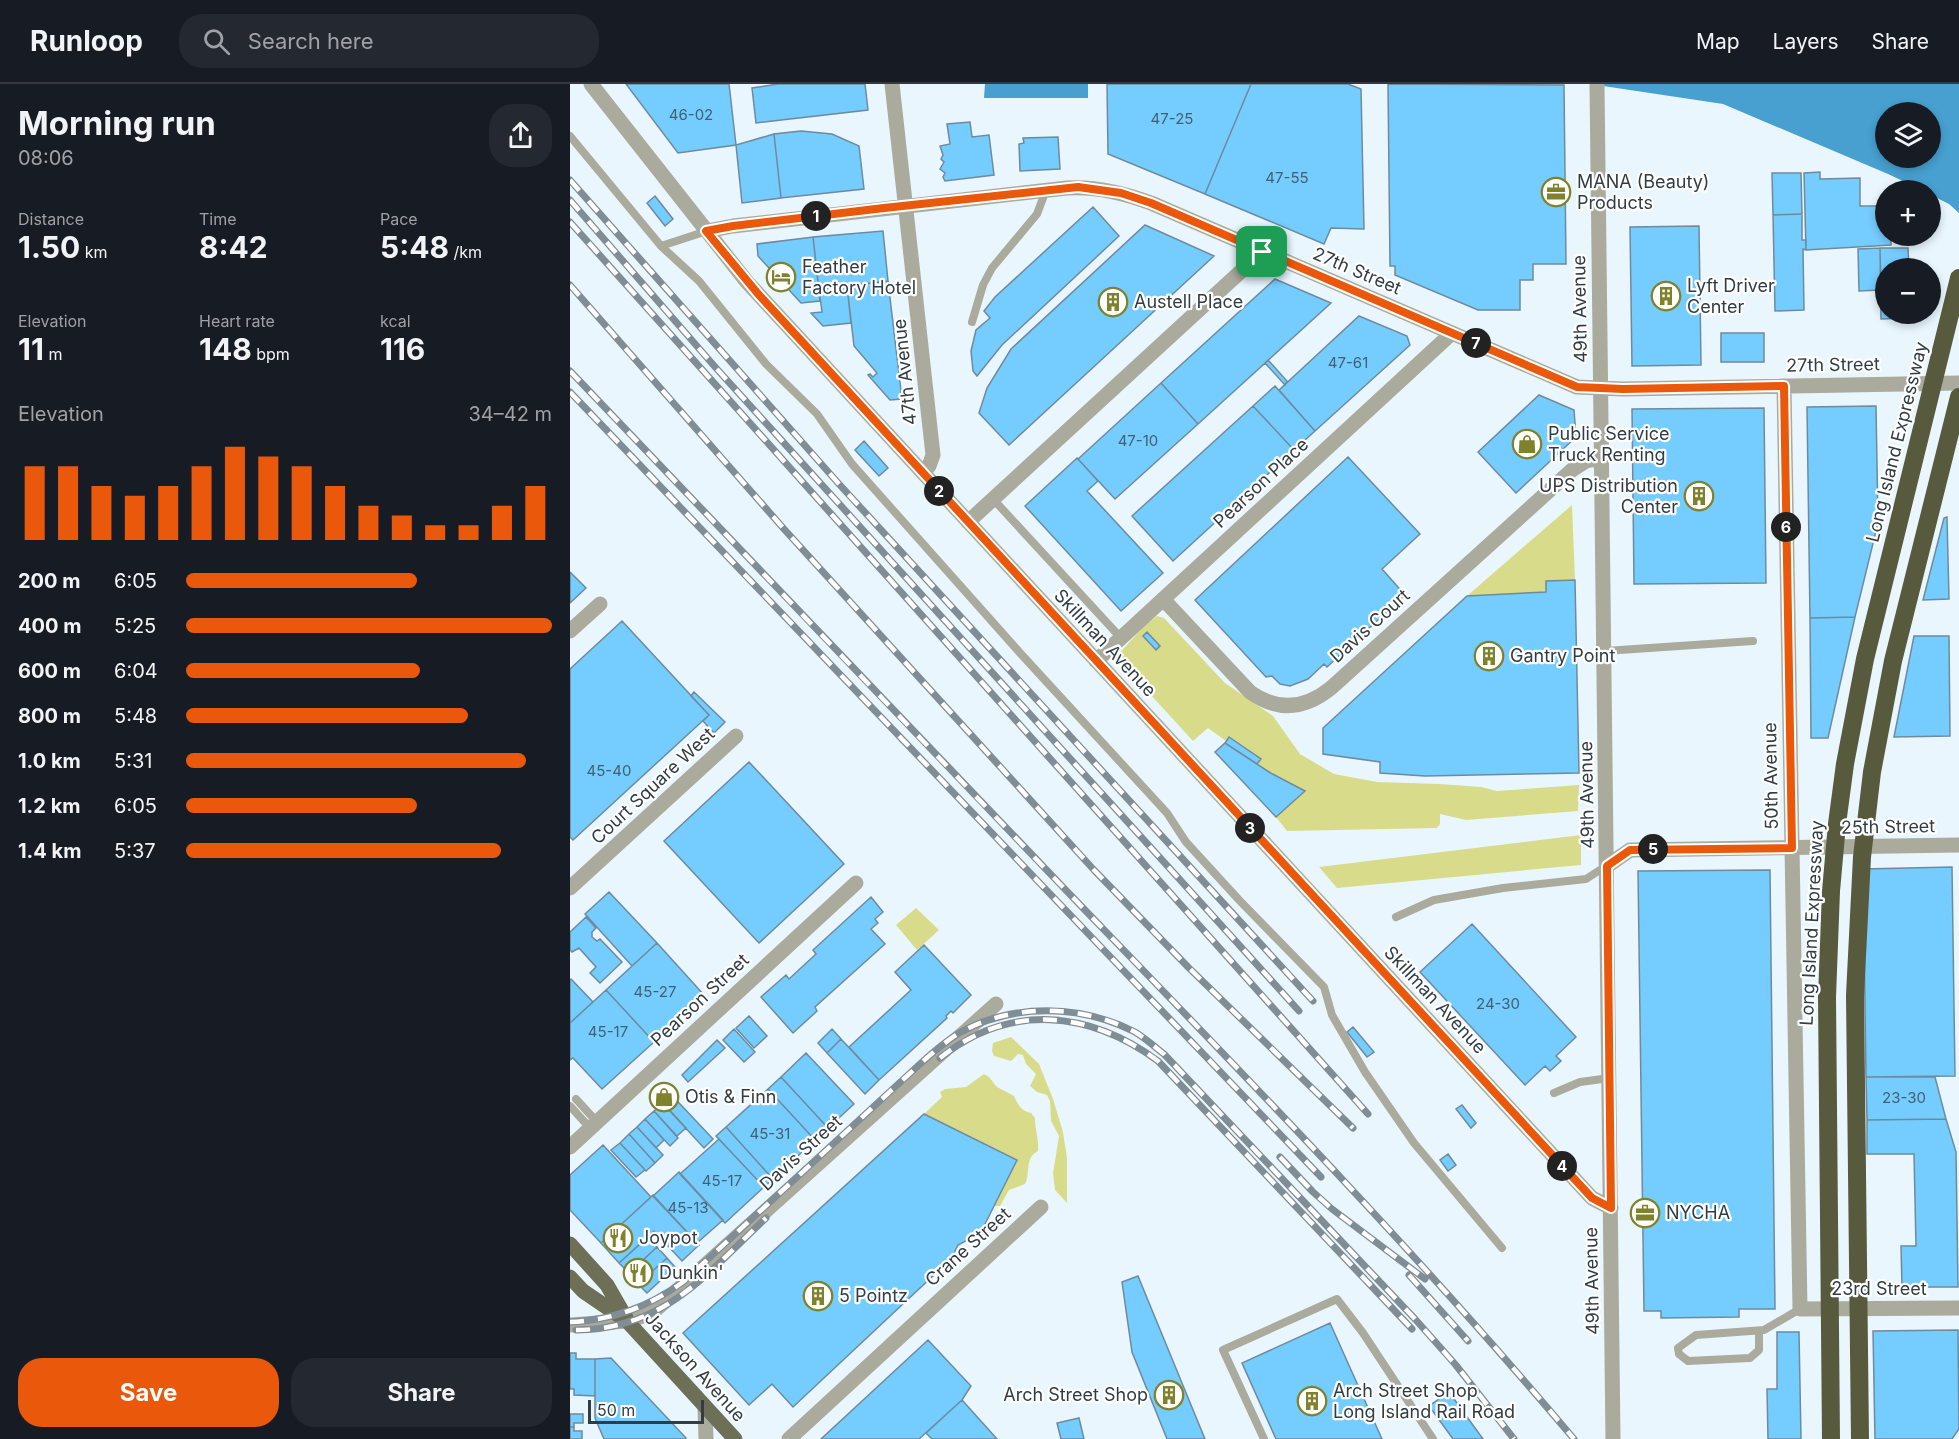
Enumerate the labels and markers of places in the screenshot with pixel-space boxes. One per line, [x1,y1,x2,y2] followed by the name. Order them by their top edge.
[1577,171,1709,213] place label: MANA (Beauty) Products
[1540,176,1572,208] office icon: MANA (Beauty) Products
[801,201,831,231] pin: 1
[1236,226,1287,277] pin
[802,256,916,298] place label: Feather Factory Hotel
[765,261,797,293] hotel icon: Feather Factory Hotel
[1687,275,1775,317] place label: Lyft Driver Center
[1650,280,1682,312] building icon: Lyft Driver Center
[1097,286,1129,318] building icon: Austell Place
[1134,291,1243,312] place label: Austell Place
[1461,328,1491,358] pin: 7
[1548,423,1670,465] place label: Public Service Truck Renting
[1511,428,1543,460] shop icon: Public Service Truck Renting
[1539,475,1678,517] place label: UPS Distribution Center
[924,476,954,506] pin: 2
[1683,480,1715,512] building icon: UPS Distribution Center
[1771,512,1801,542] pin: 6
[1473,640,1505,672] building icon: Gantry Point
[1510,645,1615,666] place label: Gantry Point
[1235,813,1265,843] pin: 3
[1638,834,1668,864] pin: 5
[648,1081,680,1113] shop icon: Otis & Finn
[685,1086,777,1107] place label: Otis & Finn
[1547,1151,1577,1181] pin: 4
[1629,1197,1661,1229] office icon: NYCHA
[1666,1202,1730,1223] place label: NYCHA
[602,1222,634,1254] restaurant icon: Joypot
[639,1227,698,1248] place label: Joypot
[622,1257,654,1289] restaurant icon: Dunkin'
[659,1262,724,1283] place label: Dunkin'
[802,1280,834,1312] building icon: 5 Pointz
[839,1285,908,1306] place label: 5 Pointz
[1153,1379,1185,1411] building icon: Arch Street Shop
[1333,1380,1515,1422] place label: Arch Street Shop Long Island Rail Road
[1003,1384,1148,1405] place label: Arch Street Shop
[1296,1385,1328,1417] building icon: Arch Street Shop Long Island Rail Road

